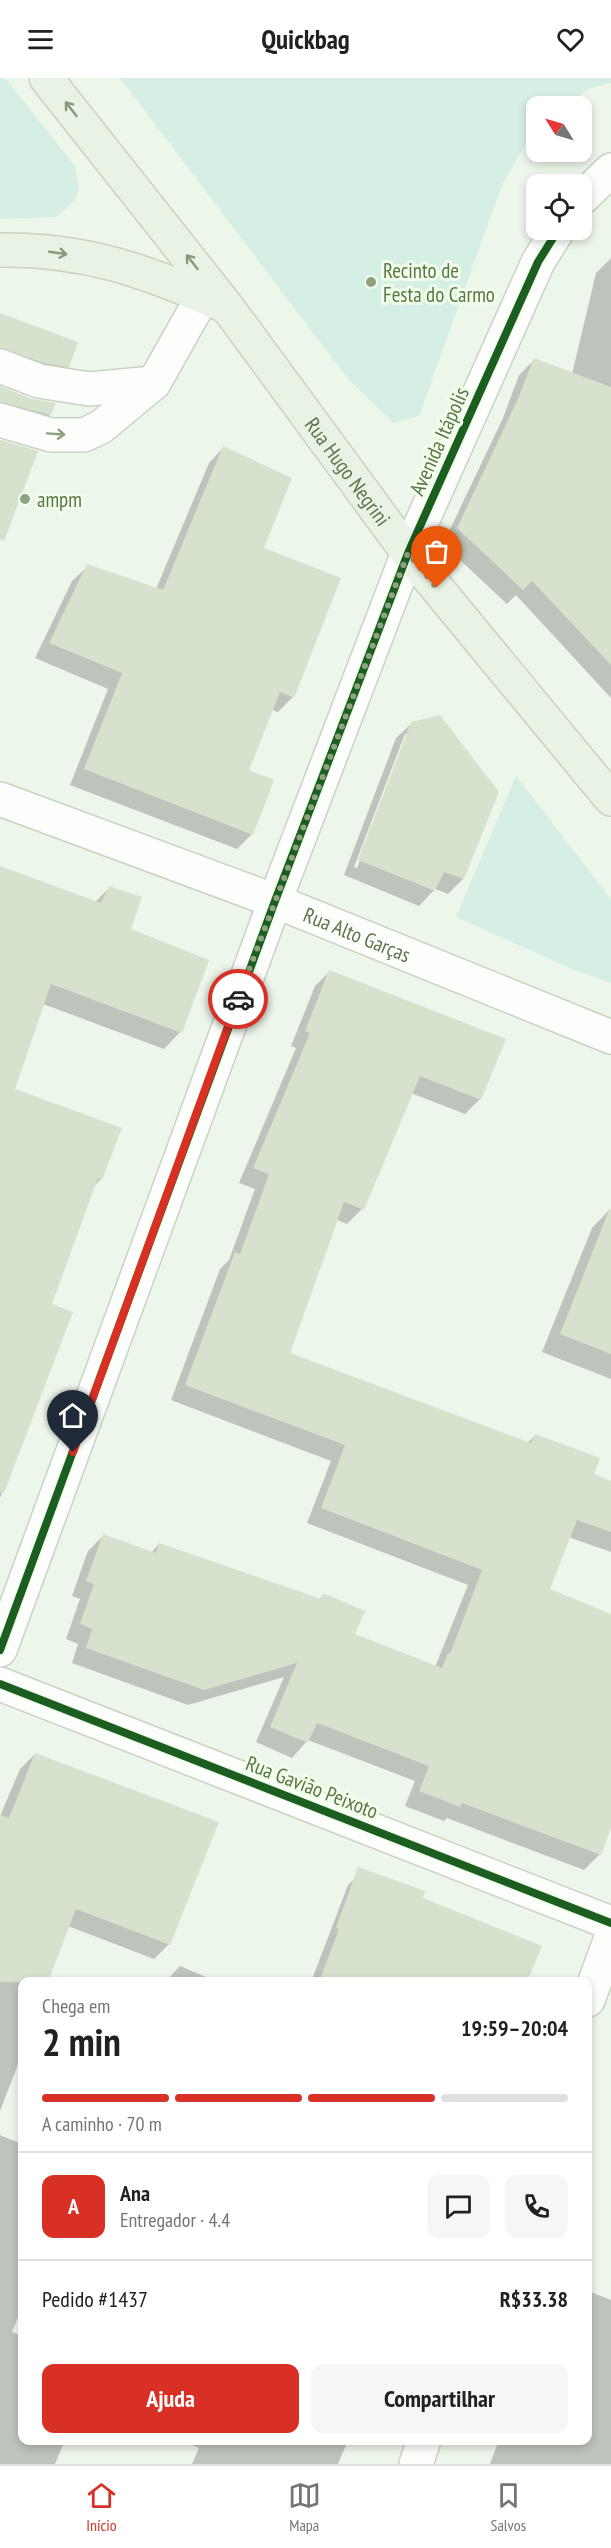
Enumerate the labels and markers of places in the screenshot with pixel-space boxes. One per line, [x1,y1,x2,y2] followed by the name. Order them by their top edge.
[383,257,495,308] place label: Recinto de Festa do Carmo
[364,275,378,289] marker: Recinto de Festa do Carmo
[37,486,82,513] place label: ampm
[18,492,32,506] marker: ampm
[411,526,462,588] pin
[47,1390,98,1452] pin

